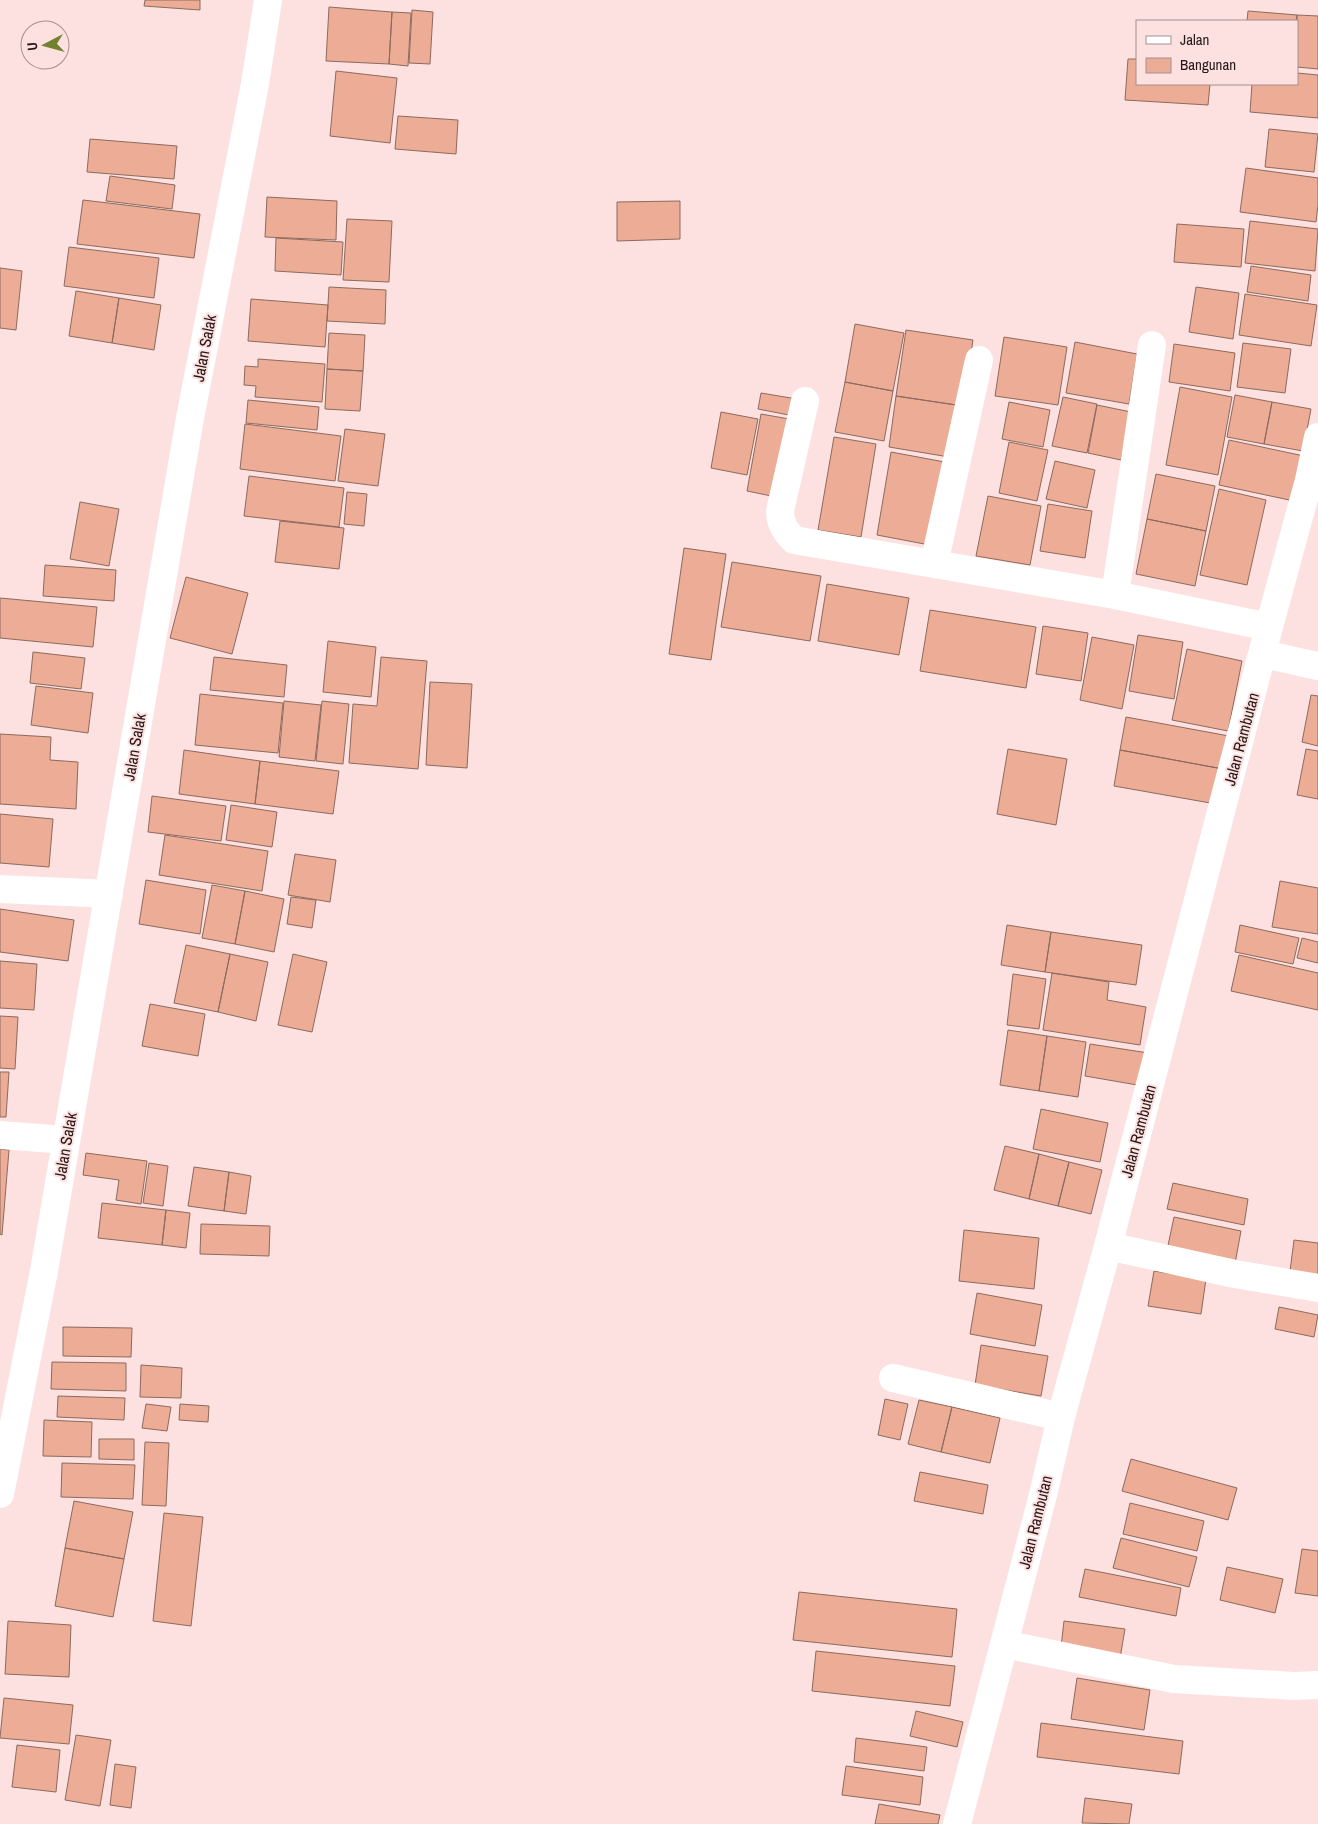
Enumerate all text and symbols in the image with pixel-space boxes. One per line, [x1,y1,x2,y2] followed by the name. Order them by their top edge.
[20,20,70,70] north arrow
[1136,20,1298,85] legend
[1180,29,1209,50] text: Jalan
[23,41,41,51] text: U
[1180,54,1236,75] text: Bangunan
[187,312,221,383] street label: Jalan Salak
[1218,690,1264,788] street label: Jalan Rambutan
[117,711,151,782] street label: Jalan Salak
[1115,1082,1161,1180] street label: Jalan Rambutan
[48,1110,82,1181] street label: Jalan Salak
[1013,1473,1057,1571] street label: Jalan Rambutan

